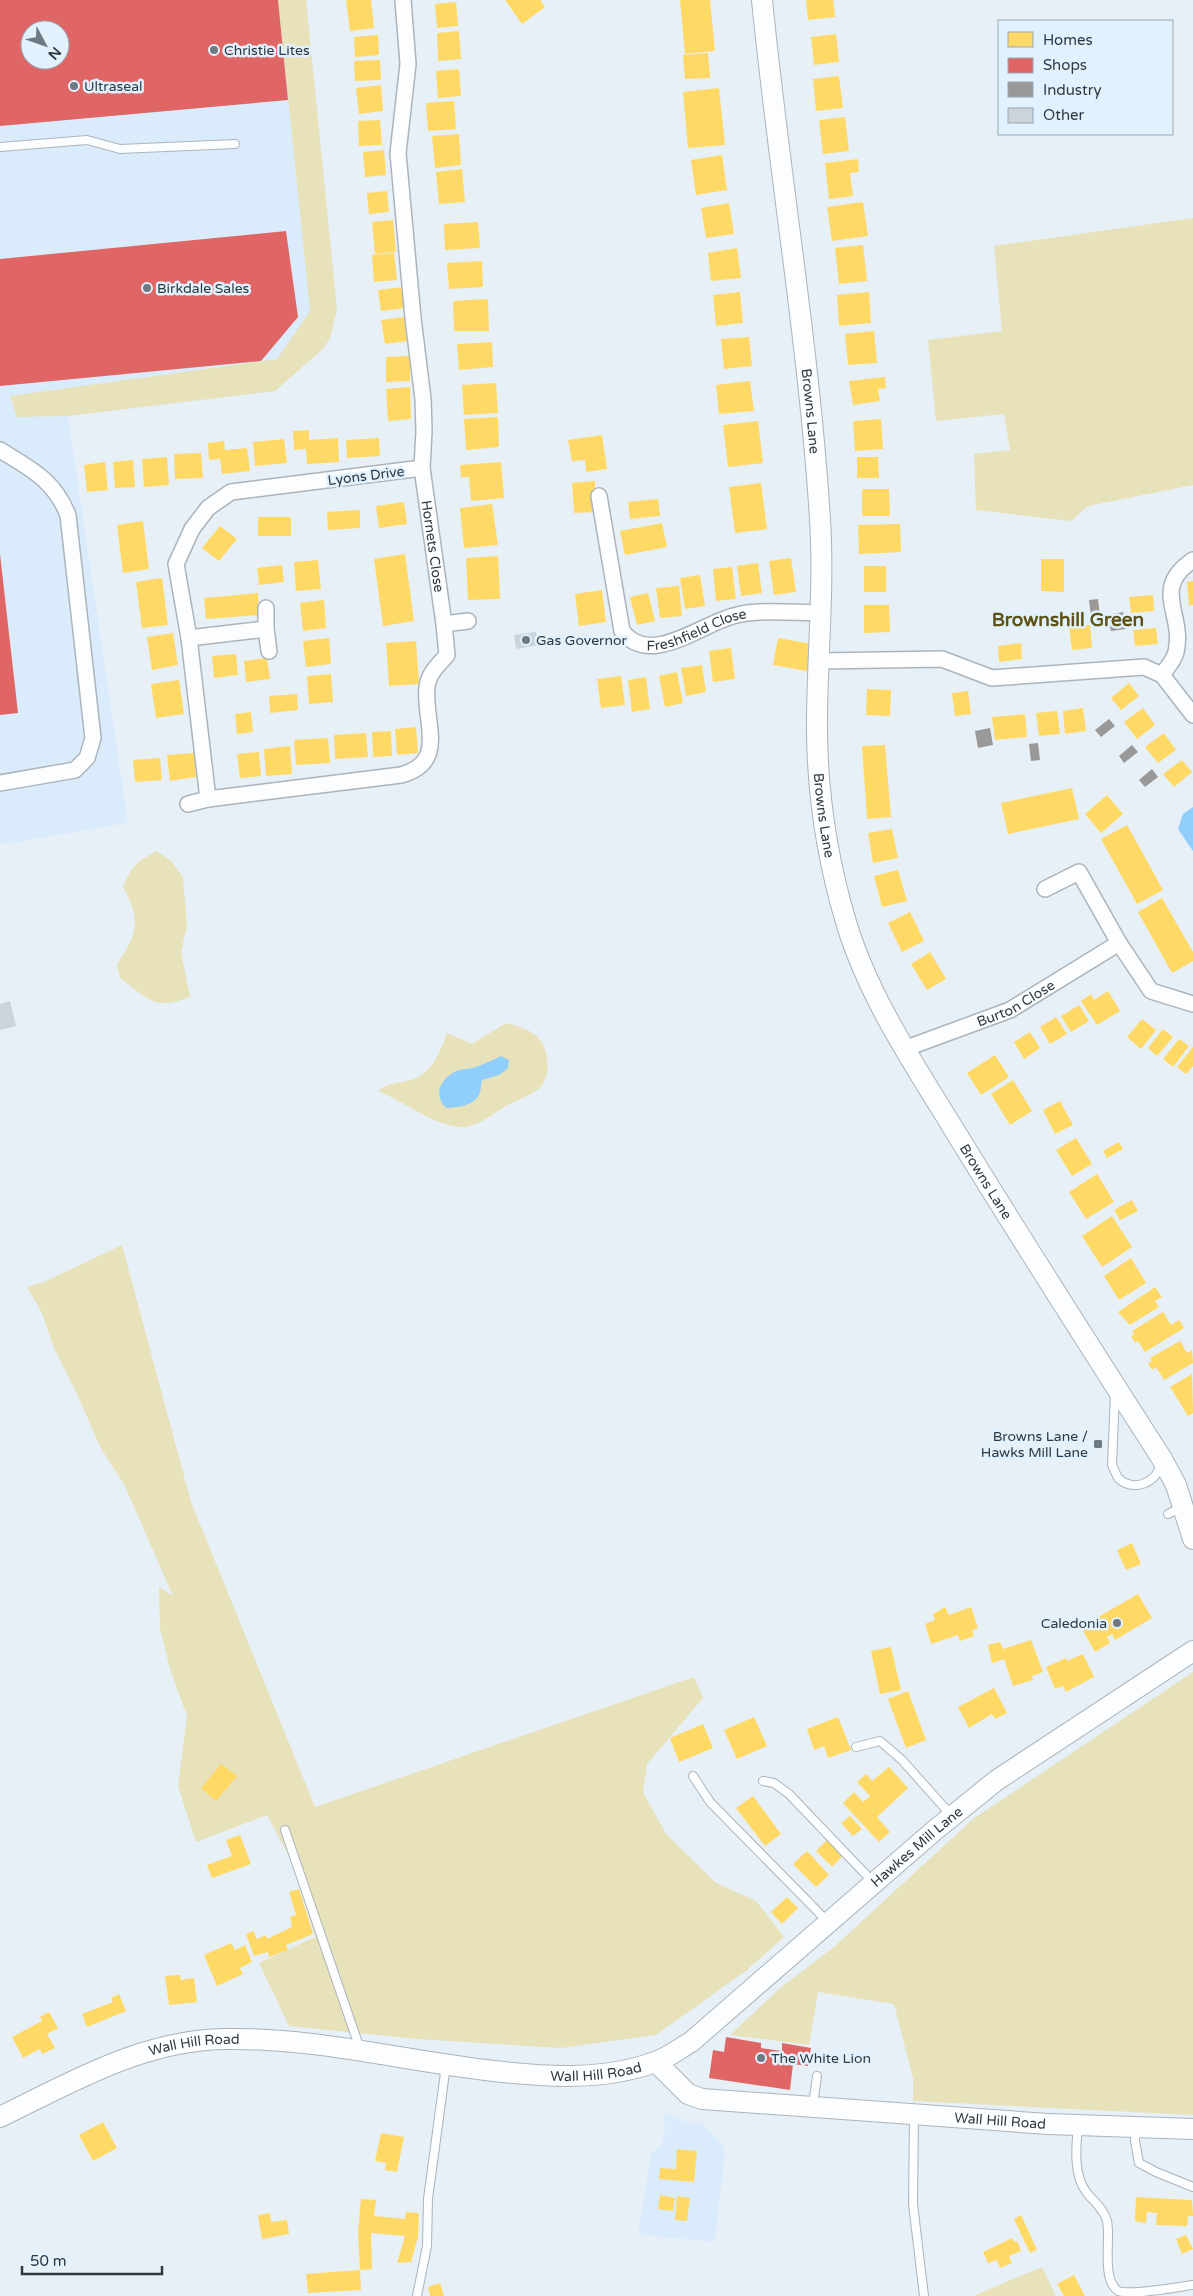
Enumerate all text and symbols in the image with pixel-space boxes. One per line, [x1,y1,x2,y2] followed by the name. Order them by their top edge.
[20,20,70,70] north arrow
[998,20,1173,135] legend
[1043,31,1093,49] text: Homes
[224,42,310,59] place label: Christie Lites
[44,43,65,63] text: N
[208,44,220,56] marker: Christie Lites
[1043,56,1087,74] text: Shops
[84,78,143,95] place label: Ultraseal
[68,80,80,92] marker: Ultraseal
[1043,81,1102,99] text: Industry
[1043,106,1085,124] text: Other
[157,280,250,297] place label: Birkdale Sales
[141,282,153,294] marker: Birkdale Sales
[798,368,824,455] street label: Browns Lane
[327,463,405,489] street label: Lyons Drive
[418,499,448,593] street label: Hornets Close
[646,605,748,654] street label: Freshfield Close
[992,609,1144,631] district label: Brownshill Green
[536,632,627,649] place label: Gas Governor
[520,634,532,646] marker: Gas Governor
[810,772,838,859] street label: Browns Lane
[974,976,1058,1030] street label: Burton Close
[956,1141,1016,1222] street label: Browns Lane
[981,1428,1088,1461] place label: Browns Lane / Hawks Mill Lane
[1092,1438,1104,1450] marker: Browns Lane / Hawks Mill Lane
[1041,1615,1107,1632] place label: Caledonia
[1111,1617,1123,1629] marker: Caledonia
[867,1803,966,1890] street label: Hawkes Mill Lane
[147,2030,240,2059] street label: Wall Hill Road
[771,2050,871,2067] place label: The White Lion
[755,2052,767,2064] marker: The White Lion
[550,2058,644,2085] street label: Wall Hill Road
[954,2109,1047,2132] street label: Wall Hill Road
[22,2244,162,2276] scale bar
[30,2252,67,2270] text: 50 m

